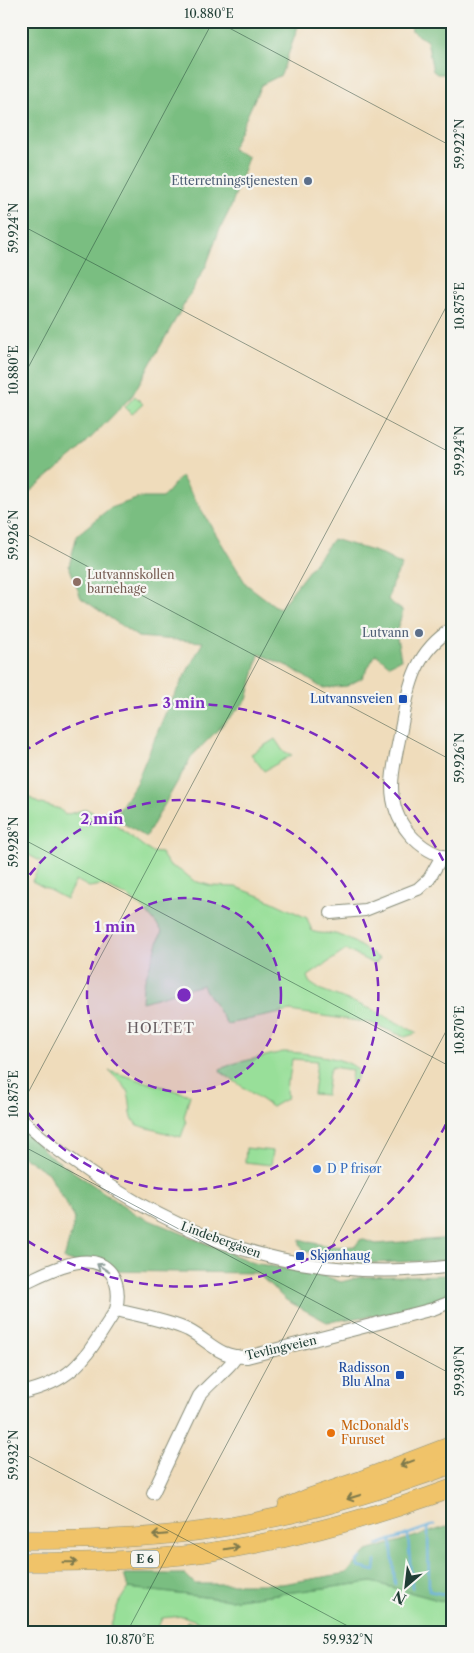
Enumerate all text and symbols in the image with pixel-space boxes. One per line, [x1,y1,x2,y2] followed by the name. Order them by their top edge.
[184,6,234,21] text: 10.880°E
[452,119,467,169] text: 59.922°N
[171,173,298,188] place label: Etterretningstjenesten
[302,175,314,187] marker: Etterretningstjenesten
[6,203,21,253] text: 59.924°N
[452,282,467,330] text: 10.875°E
[6,345,21,395] text: 10.880°E
[452,426,467,476] text: 59.924°N
[6,510,21,560] text: 59.926°N
[87,567,175,596] place label: Lutvannskollen barnehage
[71,576,83,588] marker: Lutvannskollen barnehage
[362,625,409,640] place label: Lutvann
[413,627,425,639] marker: Lutvann
[310,691,393,706] place label: Lutvannsveien
[163,693,206,712] text: 3 min
[397,693,409,705] marker: Lutvannsveien
[452,733,467,783] text: 59.926°N
[80,809,124,828] text: 2 min
[6,817,21,867] text: 59.928°N
[94,917,136,936] text: 1 min
[175,986,193,1004] centre of rings
[452,1006,467,1054] text: 10.870°E
[127,1019,195,1037] district label: HOLTET
[6,1070,21,1118] text: 10.875°E
[327,1161,382,1176] place label: D P frisør
[311,1163,323,1175] marker: D P frisør
[179,1218,264,1261] street label: Lindebergåsen
[310,1248,371,1263] place label: Skjønhaug
[294,1250,306,1262] marker: Skjønhaug
[96,1262,110,1273] one-way arrow
[244,1332,318,1363] street label: Tevlingveien
[452,1345,467,1396] text: 59.930°N
[339,1360,391,1389] place label: Radisson Blu Alna
[394,1369,406,1381] marker: Radisson Blu Alna
[341,1418,409,1447] place label: McDonald's Furuset
[325,1427,337,1439] marker: McDonald's Furuset
[6,1430,21,1480] text: 59.932°N
[400,1459,415,1468] one-way arrow
[346,1493,362,1503] one-way arrow
[153,1530,169,1539] one-way arrow
[223,1543,239,1553] one-way arrow
[131,1550,159,1568] road number: E 6
[62,1557,78,1567] one-way arrow
[382,1560,432,1610] north arrow
[390,1587,409,1608] text: N
[106,1632,154,1647] text: 10.870°E
[323,1632,373,1647] text: 59.932°N

